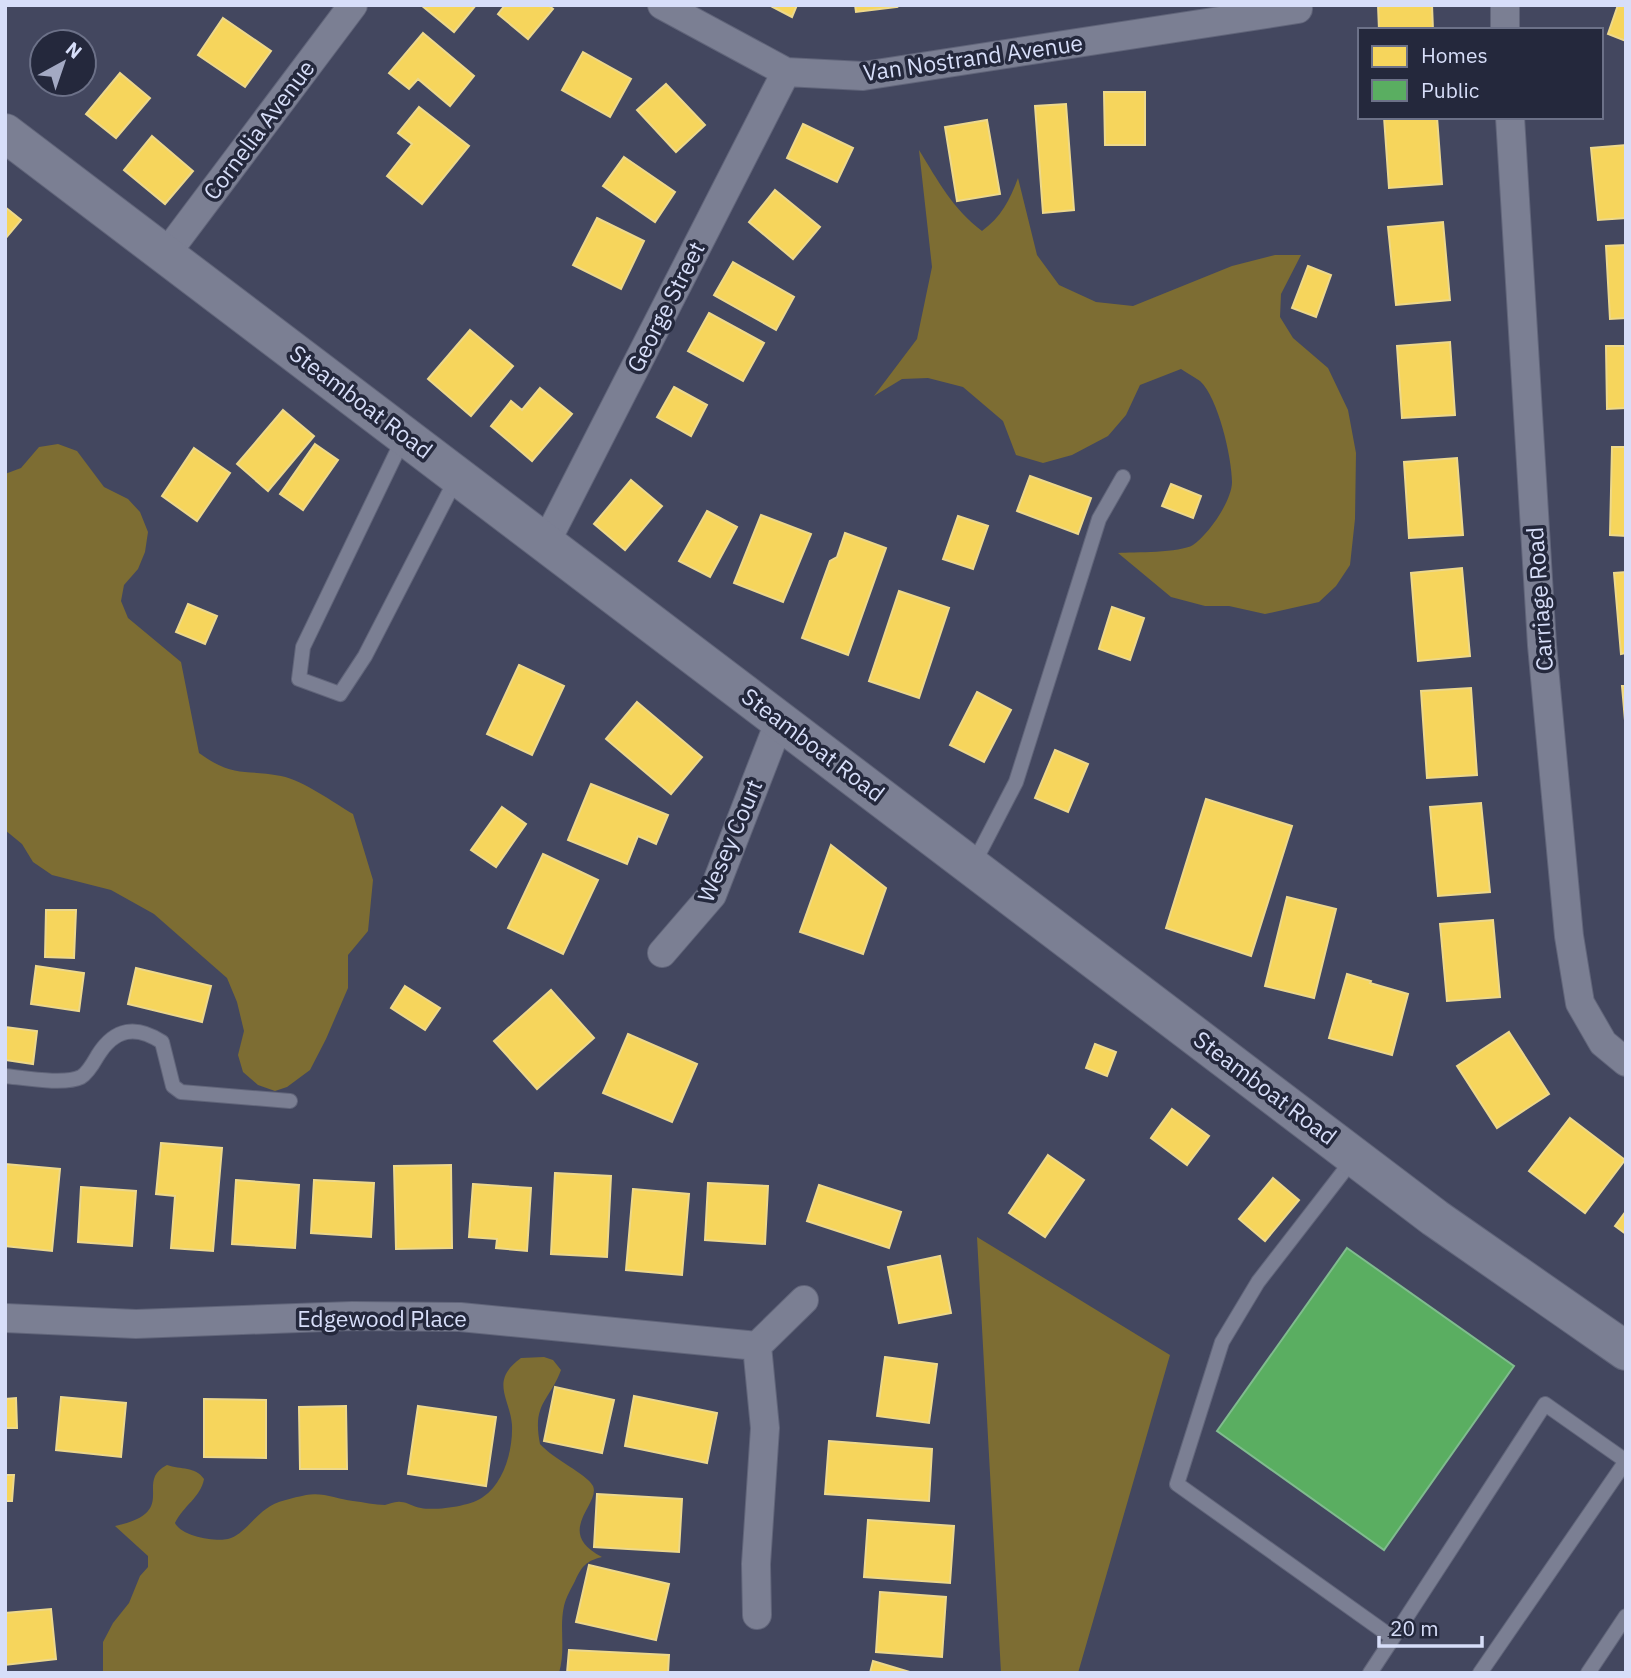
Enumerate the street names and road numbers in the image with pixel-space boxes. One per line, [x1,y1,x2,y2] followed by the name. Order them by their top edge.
[861,27,1085,87] street label: Van Nostrand Avenue
[196,53,321,205] street label: Cornelia Avenue
[619,236,711,377] street label: George Street
[284,338,439,465] street label: Steamboat Road
[1519,526,1559,672] street label: Carriage Road
[736,681,891,808] street label: Steamboat Road
[690,775,768,906] street label: Wesey Court
[1188,1024,1343,1151] street label: Steamboat Road
[297,1303,467,1333] street label: Edgewood Place

